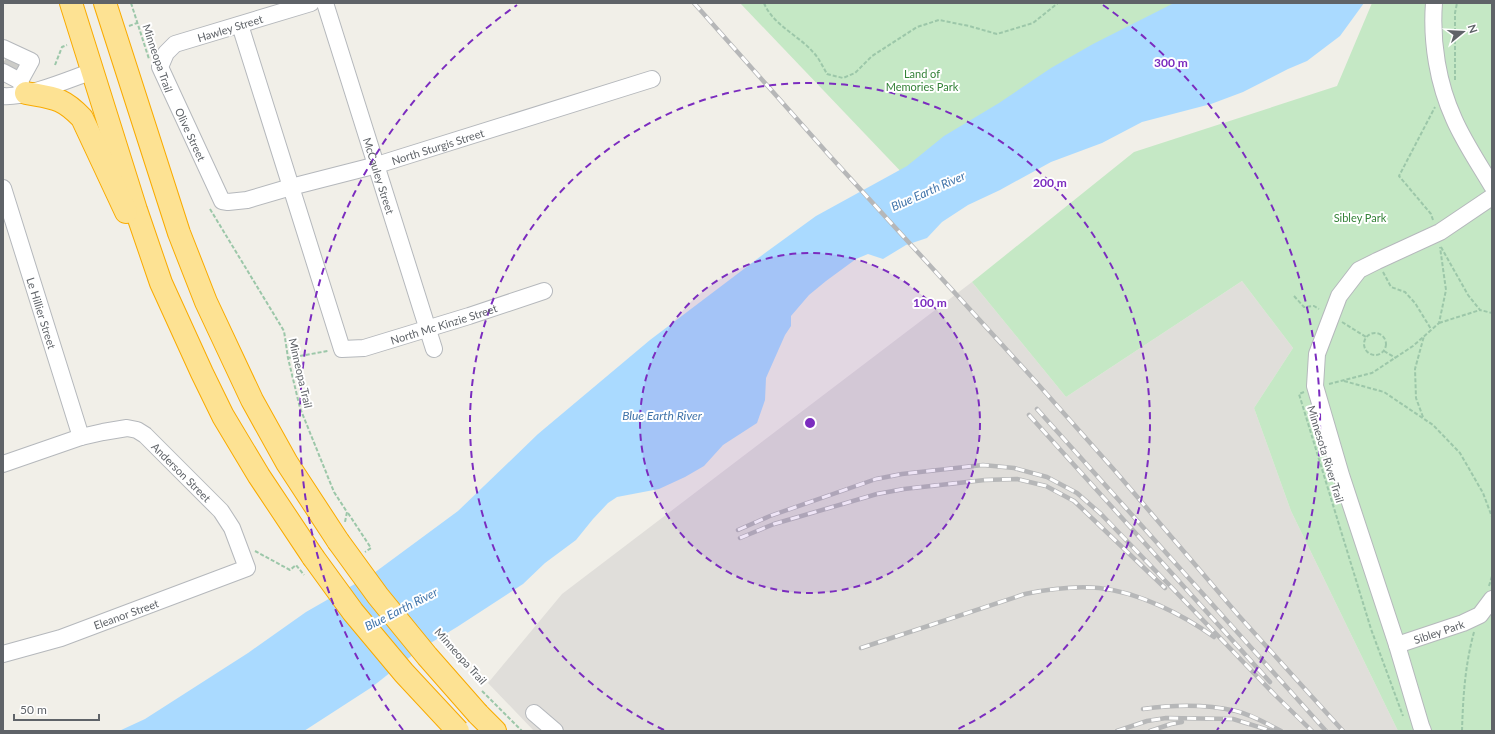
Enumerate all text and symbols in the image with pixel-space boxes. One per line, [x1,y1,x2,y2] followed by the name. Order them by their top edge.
[196,12,264,44] street label: Hawley Street
[1443,12,1483,52] north arrow
[140,22,176,94] street label: Minneopa Trail
[1465,23,1480,35] text: N
[1154,55,1188,70] text: 300 m
[886,67,959,93] park label: Land of Memories Park
[173,105,209,163] street label: Olive Street
[390,125,485,167] street label: North Sturgis Street
[361,136,398,216] street label: McCauley Street
[889,168,968,214] water label: Blue Earth River
[1033,175,1067,190] text: 200 m
[1334,211,1387,224] park label: Sibley Park
[25,276,59,350] street label: Le Hillier Street
[913,295,947,310] text: 100 m
[389,301,499,346] street label: North Mc Kinzie Street
[287,337,315,409] street label: Minneopa Trail
[1305,404,1347,504] street label: Minnesota River Trail
[622,408,703,423] water label: Blue Earth River
[803,416,817,430] centre of rings
[149,439,214,504] street label: Anderson Street
[362,584,441,634] water label: Blue Earth River
[92,596,160,632] street label: Eleanor Street
[1412,616,1466,646] street label: Sibley Park
[432,625,490,687] street label: Minneopa Trail
[14,696,99,722] scale bar
[20,702,47,717] text: 50 m

